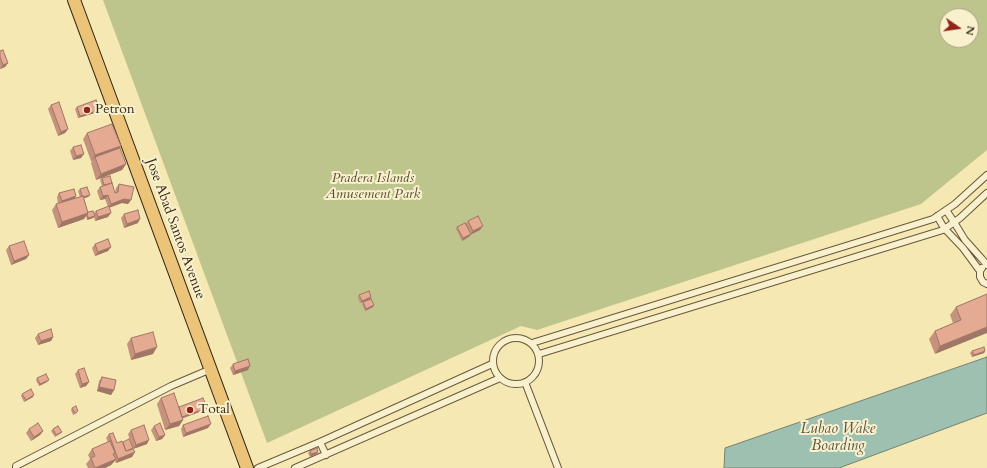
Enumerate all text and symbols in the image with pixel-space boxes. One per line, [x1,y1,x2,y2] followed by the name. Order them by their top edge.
[939,8,979,48] north arrow
[962,24,979,37] text: N
[95,102,135,118] place label: Petron
[82,105,92,115] marker: Petron
[142,156,208,302] street label: Jose Abad Santos Avenue
[326,171,420,204] park label: Pradera Islands Amusement Park
[198,402,230,418] place label: Total
[185,405,195,415] marker: Total
[801,421,875,456] water label: Lubao Wake Boarding

